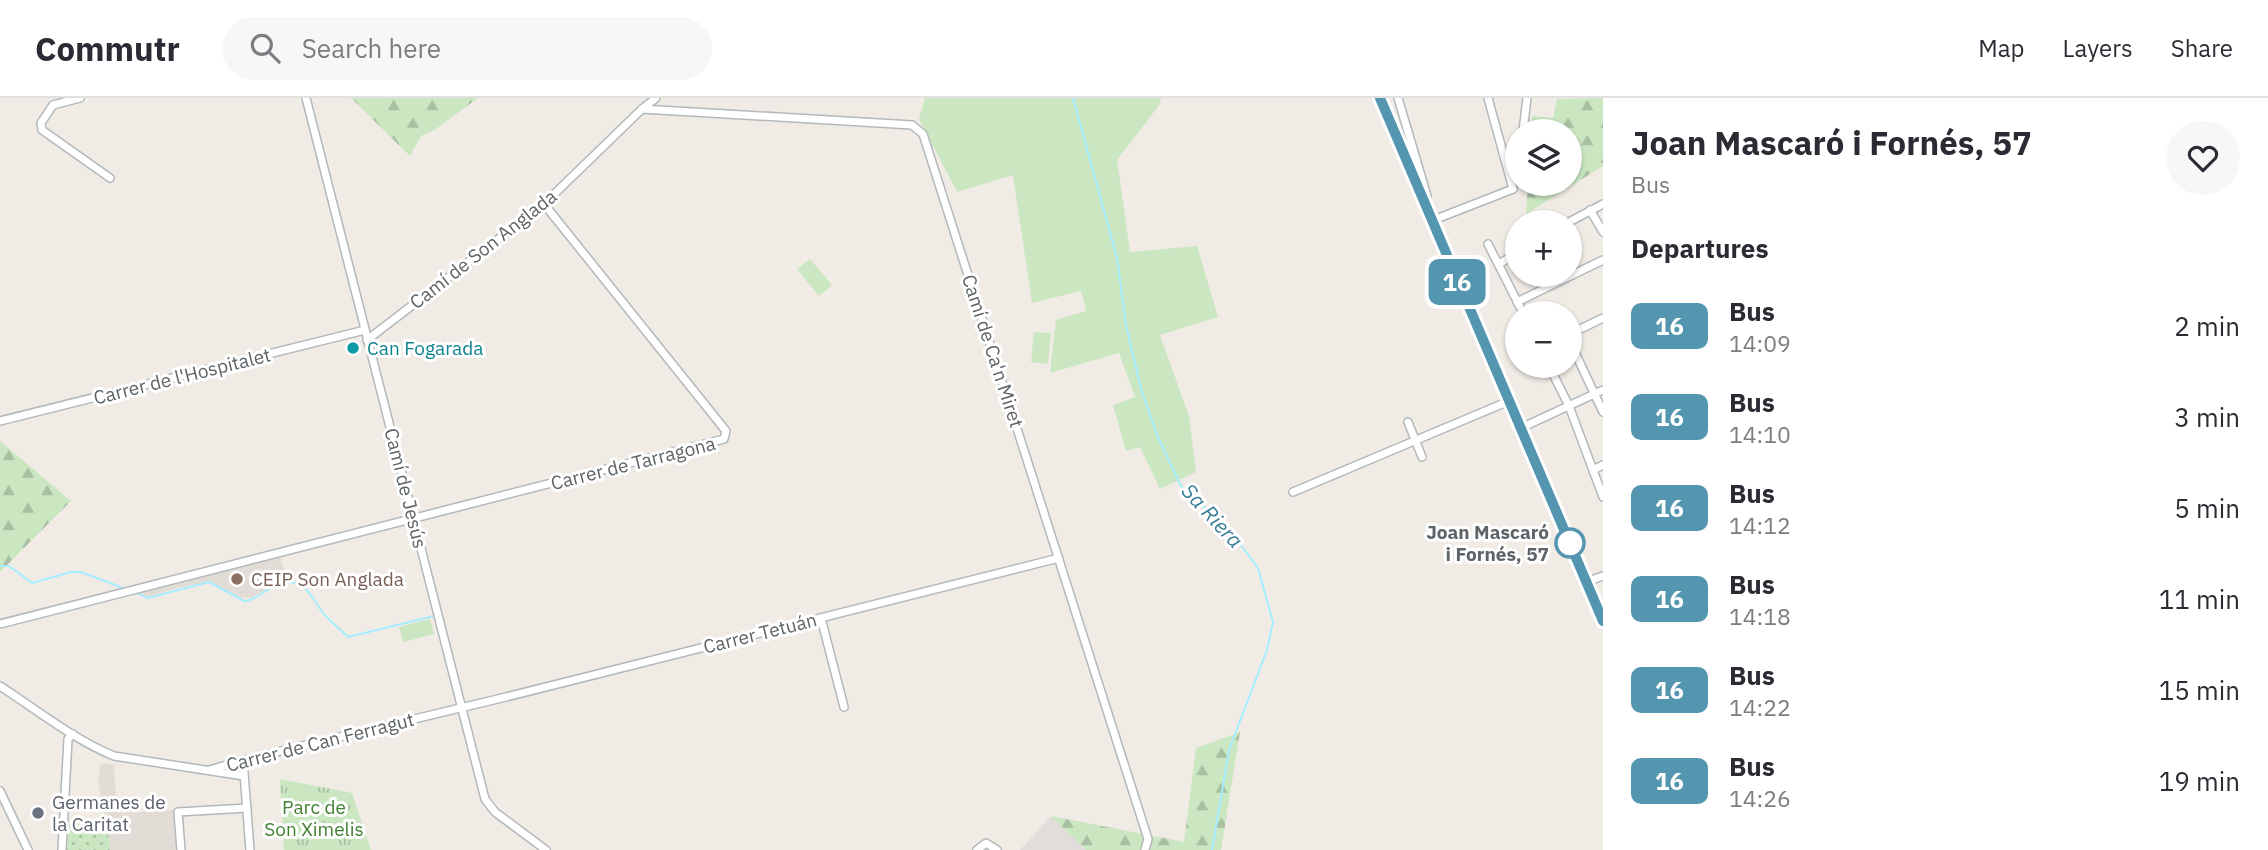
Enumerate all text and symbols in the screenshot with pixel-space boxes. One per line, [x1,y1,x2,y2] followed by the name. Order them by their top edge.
[222,17,712,80] search box
[35,27,180,70] text: Commutr
[246,29,284,67] icon: search
[302,31,441,65] text: Search here
[1978,32,2025,64] text: Map
[2063,32,2133,64] text: Layers
[2171,32,2233,64] text: Share
[1505,119,1582,378] map controls
[1505,119,1582,196] button: layers
[1631,121,2032,164] text: Joan Mascaró i Fornés, 57
[2166,121,2240,195] button: heart
[1631,169,1670,199] text: Bus
[405,184,561,314] street label: Camí de Son Anglada
[1505,210,1582,287] button: +
[1631,231,1769,265] text: Departures
[1426,259,1488,305] line badge: 16
[1443,266,1471,298] text: 16
[957,271,1029,431] street label: Camí de Ca'n Miret
[1729,294,1775,328] text: Bus
[1505,301,1582,378] button: −
[2174,309,2240,343] text: 2 min
[1655,310,1684,342] text: 16
[1729,328,1791,358] text: 14:09
[367,336,483,360] place label: Can Fogarada
[345,340,361,356] marker: Can Fogarada
[91,342,273,410] street label: Carrer de l'Hospitalet
[1729,385,1775,419] text: Bus
[2174,400,2240,434] text: 3 min
[1655,401,1684,433] text: 16
[1729,419,1791,449] text: 14:10
[379,425,433,551] street label: Camí de Jesús
[548,431,718,495] street label: Carrer de Tarragona
[1729,476,1775,510] text: Bus
[1176,477,1250,554] water label: Sa Riera
[2174,491,2240,525] text: 5 min
[1655,492,1684,524] text: 16
[1729,510,1791,540] text: 14:12
[1426,520,1549,566] place label: Joan Mascaró i Fornés, 57
[1555,528,1585,558] marker: Joan Mascaró i Fornés, 57
[251,567,404,591] place label: CEIP Son Anglada
[1729,567,1775,601] text: Bus
[229,571,245,587] marker: CEIP Son Anglada
[2159,582,2240,616] text: 11 min
[1655,583,1684,615] text: 16
[1729,601,1791,631] text: 14:18
[701,607,819,659] street label: Carrer Tetuán
[1729,658,1775,692] text: Bus
[2159,673,2240,707] text: 15 min
[1655,674,1684,706] text: 16
[1729,692,1791,722] text: 14:22
[224,707,416,777] street label: Carrer de Can Ferragut
[1729,749,1775,783] text: Bus
[2159,764,2240,798] text: 19 min
[1655,765,1684,797] text: 16
[1729,783,1791,813] text: 14:26
[52,790,166,836] place label: Germanes de la Caritat
[264,795,364,841] park label: Parc de Son Ximelis
[30,805,46,821] marker: Germanes de la Caritat

